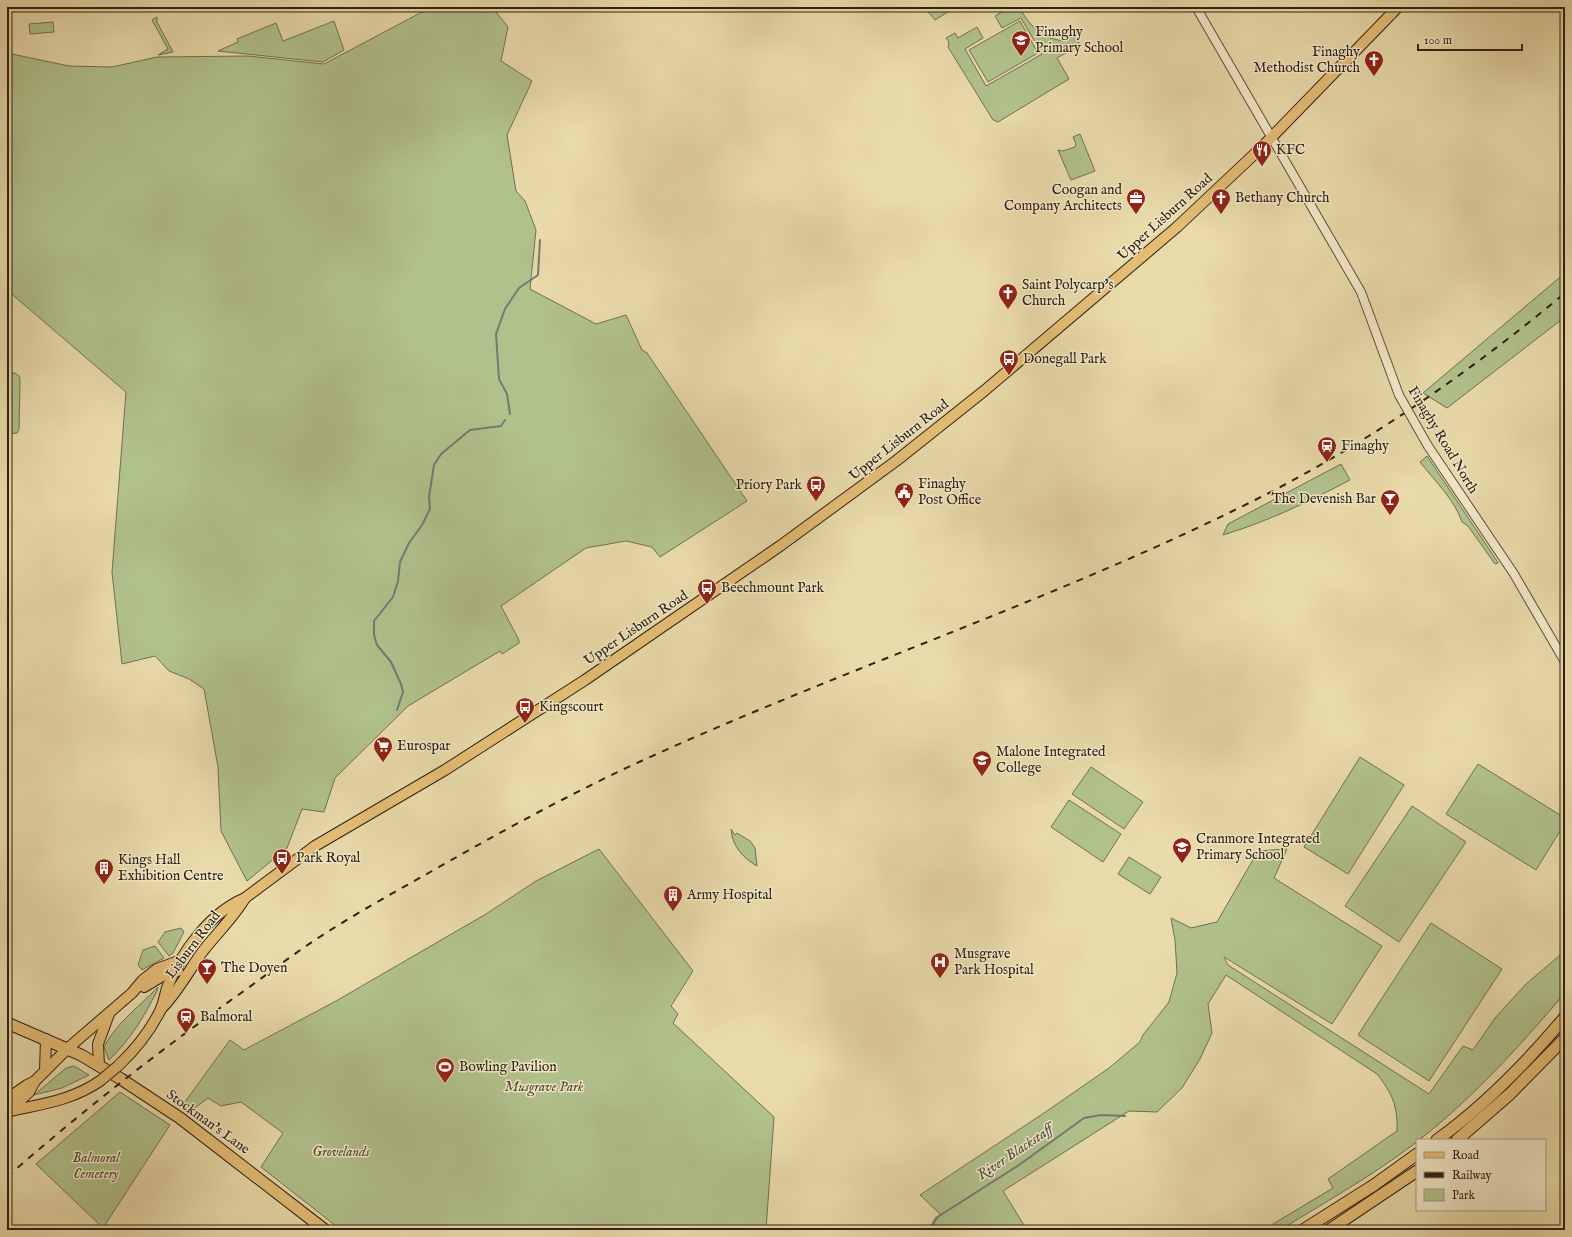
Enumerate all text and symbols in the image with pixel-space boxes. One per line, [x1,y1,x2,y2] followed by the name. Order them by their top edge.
[1035,23,1124,57] place label: Finaghy Primary School
[1418,26,1522,52] scale bar
[1010,29,1032,57] school or university icon: Finaghy Primary School
[1424,33,1452,48] text: 100 m
[1254,43,1361,77] place label: Finaghy Methodist Church
[1363,49,1385,77] church icon: Finaghy Methodist Church
[1251,139,1273,167] restaurant icon: KFC
[1276,141,1305,159] place label: KFC
[1114,169,1217,264] street label: Upper Lisburn Road
[1004,181,1123,215] place label: Coogan and Company Architects
[1125,187,1147,215] office icon: Coogan and Company Architects
[1210,187,1232,215] church icon: Bethany Church
[1235,189,1330,207] place label: Bethany Church
[1022,276,1113,310] place label: Saint Polycarp's Church
[997,282,1019,310] church icon: Saint Polycarp's Church
[998,348,1020,376] bus stop icon: Donegall Park
[1023,350,1107,368] place label: Donegall Park
[1404,383,1482,498] street label: Finaghy Road North
[845,395,953,485] street label: Upper Lisburn Road
[1316,435,1338,463] station icon: Finaghy
[1341,437,1389,455] place label: Finaghy
[805,474,827,502] bus stop icon: Priory Park
[918,475,982,509] place label: Finaghy Post Office
[736,476,802,494] place label: Priory Park
[893,481,915,509] public building icon: Finaghy Post Office
[1379,488,1401,516] bar icon: The Devenish Bar
[1272,490,1376,508] place label: The Devenish Bar
[696,577,718,605] bus stop icon: Beechmount Park
[721,579,825,597] place label: Beechmount Park
[580,586,692,670] street label: Upper Lisburn Road
[514,696,536,724] bus stop icon: Kingscourt
[539,698,604,716] place label: Kingscourt
[372,735,394,763] supermarket icon: Eurospar
[397,737,450,755] place label: Eurospar
[996,743,1106,777] place label: Malone Integrated College
[971,749,993,777] school or university icon: Malone Integrated College
[1196,830,1320,864] place label: Cranmore Integrated Primary School
[1171,836,1193,864] school or university icon: Cranmore Integrated Primary School
[271,847,293,875] bus stop icon: Park Royal
[296,849,361,867] place label: Park Royal
[118,851,224,885] place label: Kings Hall Exhibition Centre
[93,857,115,885] building icon: Kings Hall Exhibition Centre
[662,884,684,912] building icon: Army Hospital
[686,886,773,904] place label: Army Hospital
[162,907,225,983] street label: Lisburn Road
[954,945,1034,979] place label: Musgrave Park Hospital
[929,951,951,979] hospital icon: Musgrave Park Hospital
[196,957,218,985] bar icon: The Doyen
[221,959,288,977] place label: The Doyen
[175,1006,197,1034] station icon: Balmoral
[200,1008,253,1026] place label: Balmoral
[434,1056,456,1084] sports icon: Bowling Pavilion
[459,1058,557,1076] place label: Bowling Pavilion
[505,1078,584,1097] park label: Musgrave Park
[163,1086,254,1159] street label: Stockman's Lane
[973,1118,1059,1184] water label: River Blackstaff
[1416,1139,1546,1211] legend
[312,1143,371,1161] park label: Grovelands
[1452,1148,1480,1163] text: Road
[72,1149,121,1183] park label: Balmoral Cemetery
[1452,1168,1491,1183] text: Railway
[1452,1188,1475,1203] text: Park

